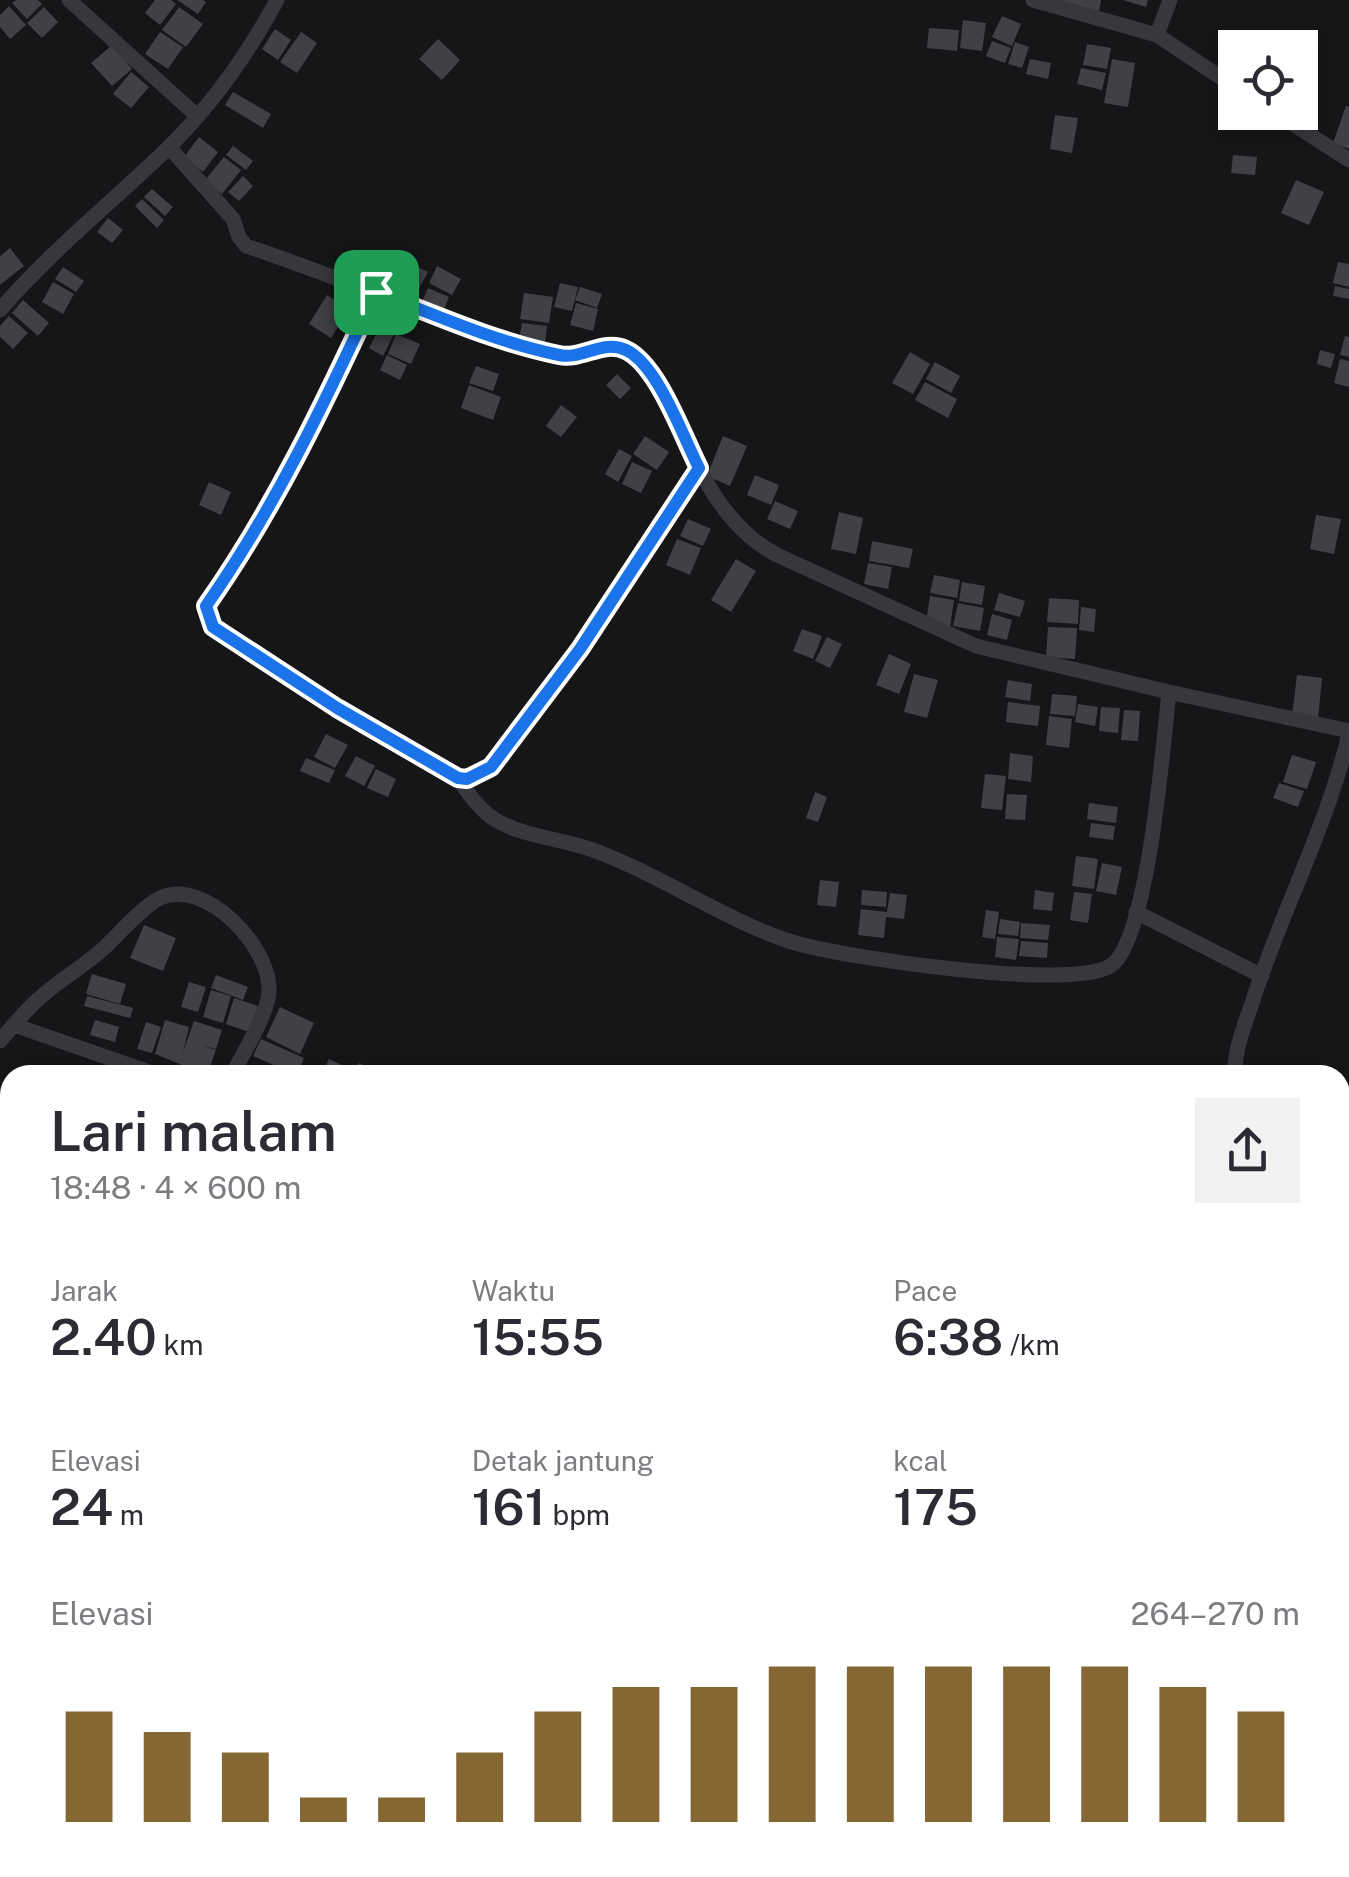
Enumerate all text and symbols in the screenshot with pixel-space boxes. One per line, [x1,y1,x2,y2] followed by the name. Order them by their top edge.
[1218,30,1318,130] map controls
[1218,30,1318,130] button: locate
[334,250,419,335] pin
[349,265,404,320] icon: arrive
[1195,1098,1300,1203] button: share
[50,1099,337,1163] text: Lari malam
[50,1169,301,1206] text: 18:48 · 4 × 600 m
[50,1274,118,1307] text: Jarak
[472,1274,555,1307] text: Waktu
[893,1274,957,1307] text: Pace
[50,1307,157,1366] text: 2.40
[472,1307,604,1366] text: 15:55
[893,1307,1003,1366] text: 6:38
[157,1328,204,1361] text: km
[1003,1328,1060,1361] text: /km
[50,1444,141,1477] text: Elevasi
[472,1444,654,1477] text: Detak jantung
[893,1444,947,1477] text: kcal
[50,1477,113,1536] text: 24
[472,1477,546,1536] text: 161
[893,1477,978,1536] text: 175
[113,1498,144,1531] text: m
[546,1498,610,1531] text: bpm
[50,1595,154,1632] text: Elevasi
[1130,1595,1300,1632] text: 264–270 m

